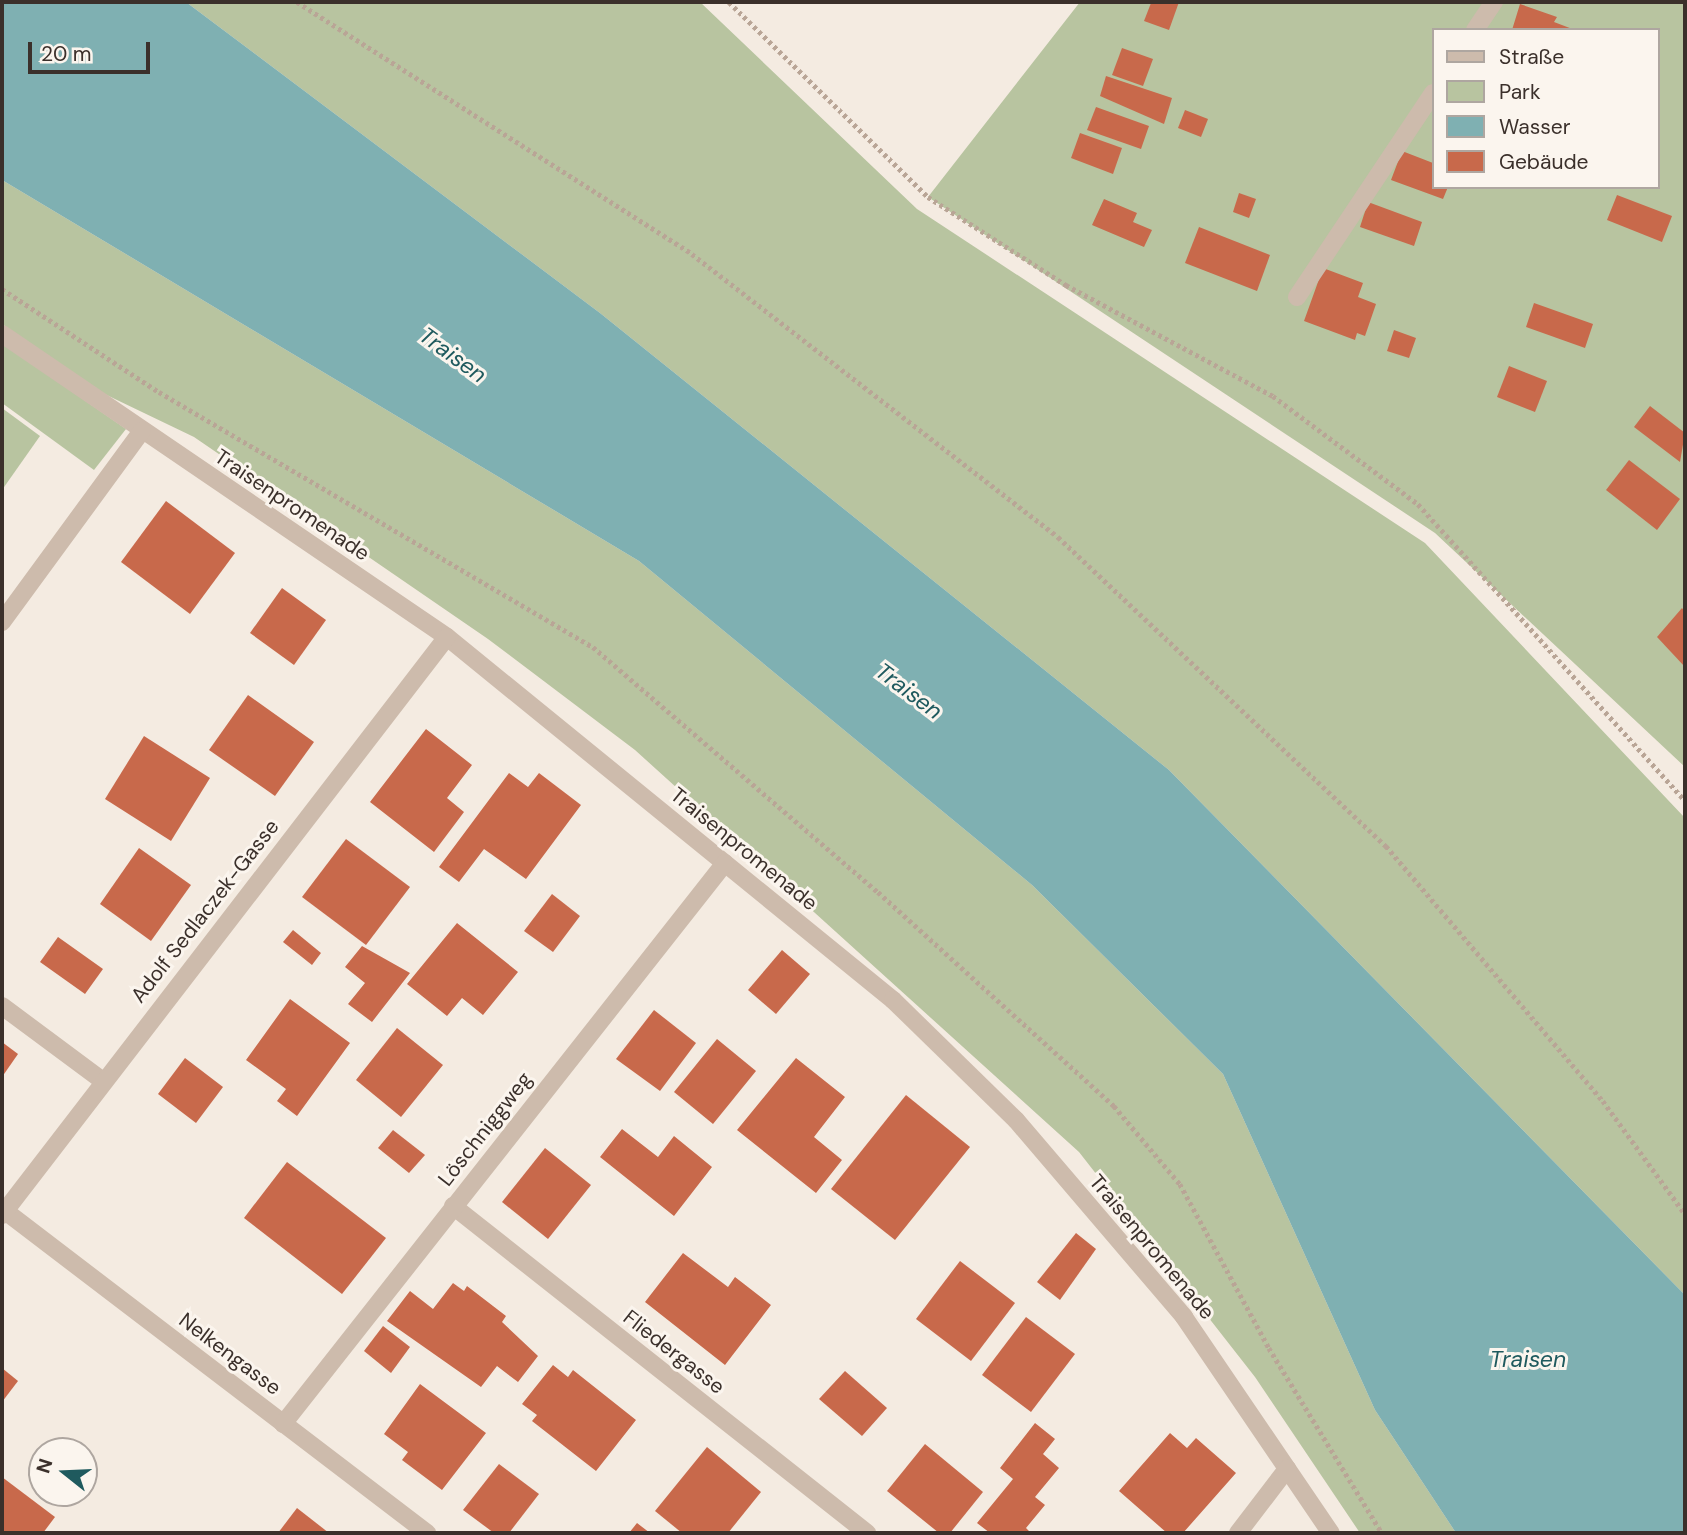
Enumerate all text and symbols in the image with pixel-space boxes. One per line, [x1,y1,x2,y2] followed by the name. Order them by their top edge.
[32,28,154,72] scale bar
[1432,28,1659,189] legend
[41,40,92,68] text: 20 m
[1499,43,1564,71] text: Straße
[1499,78,1540,106] text: Park
[1499,113,1571,141] text: Wasser
[1499,148,1589,176] text: Gebäude
[414,321,492,389] water label: Traisen
[210,444,374,566] street label: Traisenpromenade
[870,657,948,725] water label: Traisen
[666,782,822,916] street label: Traisenpromenade
[126,814,284,1008] street label: Adolf Sedlaczek-Gasse
[433,1067,537,1191] street label: Löschniggweg
[1084,1169,1220,1325] street label: Traisenpromenade
[618,1305,730,1399] street label: Fliedergasse
[174,1308,286,1400] street label: Nelkengasse
[1490,1345,1566,1373] water label: Traisen
[28,1437,98,1507] north arrow
[30,1456,58,1476] text: N

